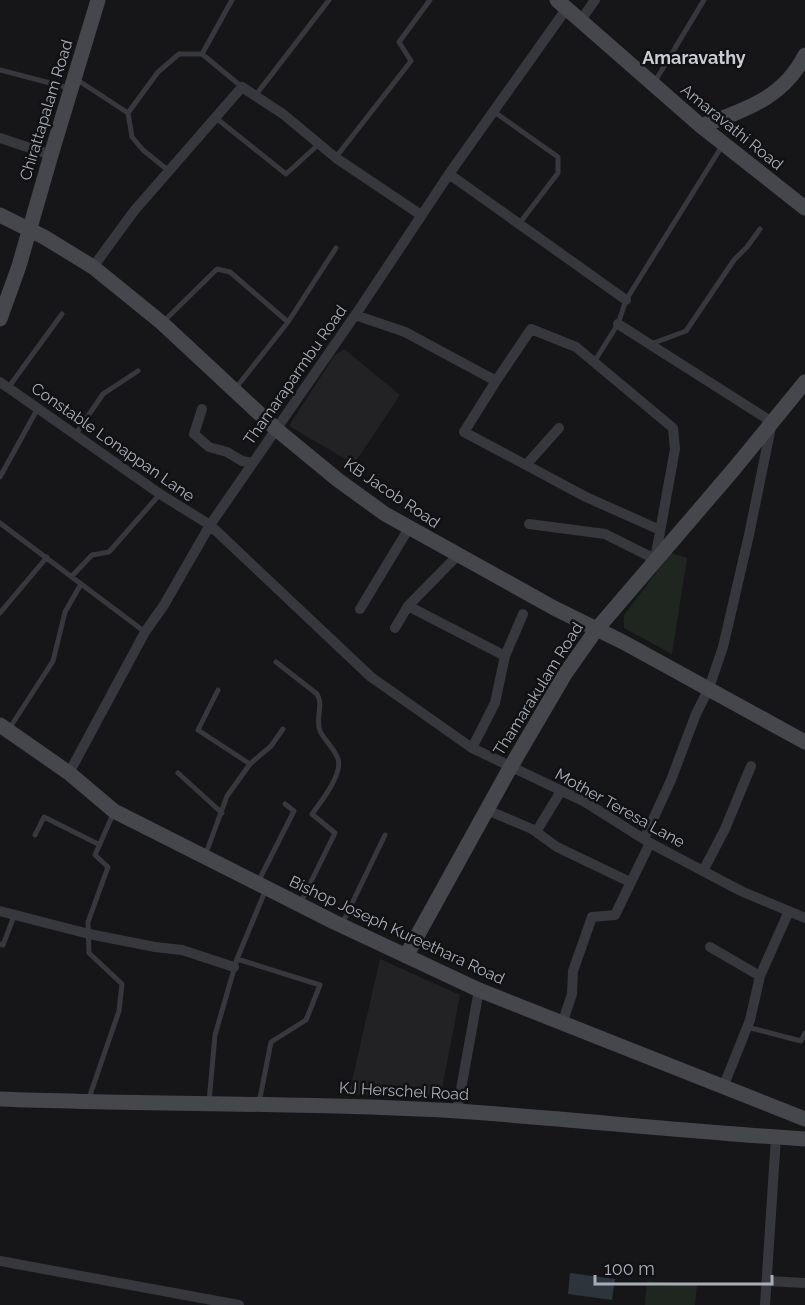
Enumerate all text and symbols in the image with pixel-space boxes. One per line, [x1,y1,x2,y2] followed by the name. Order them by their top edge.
[16,37,76,183] street label: Chirattapalam Road
[642,47,746,68] district label: Amaravathy
[677,80,787,174] street label: Amaravathi Road
[240,301,350,449] street label: Thamaraparmbu Road
[28,378,198,506] street label: Constable Lonappan Lane
[340,454,444,532] street label: KB Jacob Road
[489,619,587,759] street label: Thamarakulam Road
[552,764,688,852] street label: Mother Teresa Lane
[286,872,508,988] street label: Bishop Joseph Kureethara Road
[338,1078,470,1104] street label: KJ Herschel Road
[595,1248,772,1286] scale bar
[604,1258,655,1279] text: 100 m

